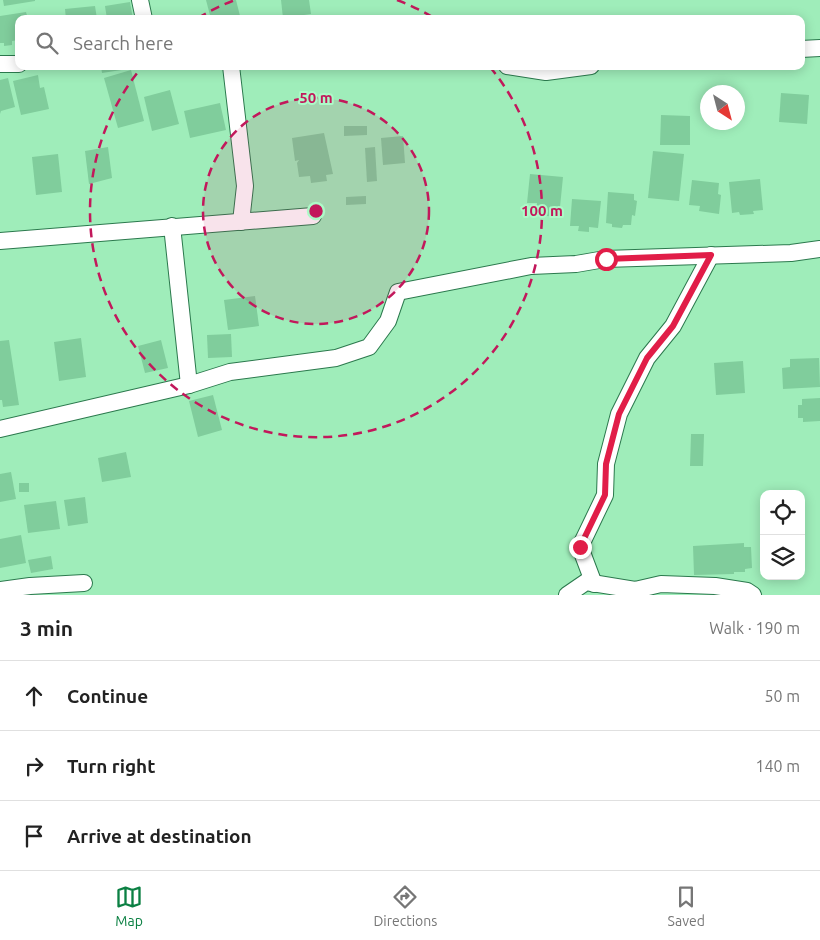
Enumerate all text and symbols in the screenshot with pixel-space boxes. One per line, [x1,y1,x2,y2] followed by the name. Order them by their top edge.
[15,15,805,70] search box
[33,29,61,57] icon: search
[73,32,173,54] text: Search here
[700,85,745,130] north arrow
[299,89,333,106] text: 50 m
[307,202,325,220] centre of rings
[521,202,563,219] text: 100 m
[595,248,618,271] route start
[760,490,805,580] map controls
[760,490,805,535] button: locate
[760,535,805,580] button: layers
[569,536,592,559] route end
[20,616,73,640] text: 3 min
[709,619,800,637] text: Walk · 190 m
[20,682,48,710] icon: ahead
[67,685,148,707] text: Continue
[764,687,800,705] text: 50 m
[20,752,48,780] icon: right
[67,755,155,777] text: Turn right
[755,757,800,775] text: 140 m
[20,822,48,850] icon: arrive
[67,825,252,847] text: Arrive at destination
[115,883,143,929] tab: Map
[373,883,437,929] tab: Directions
[668,883,705,929] tab: Saved

